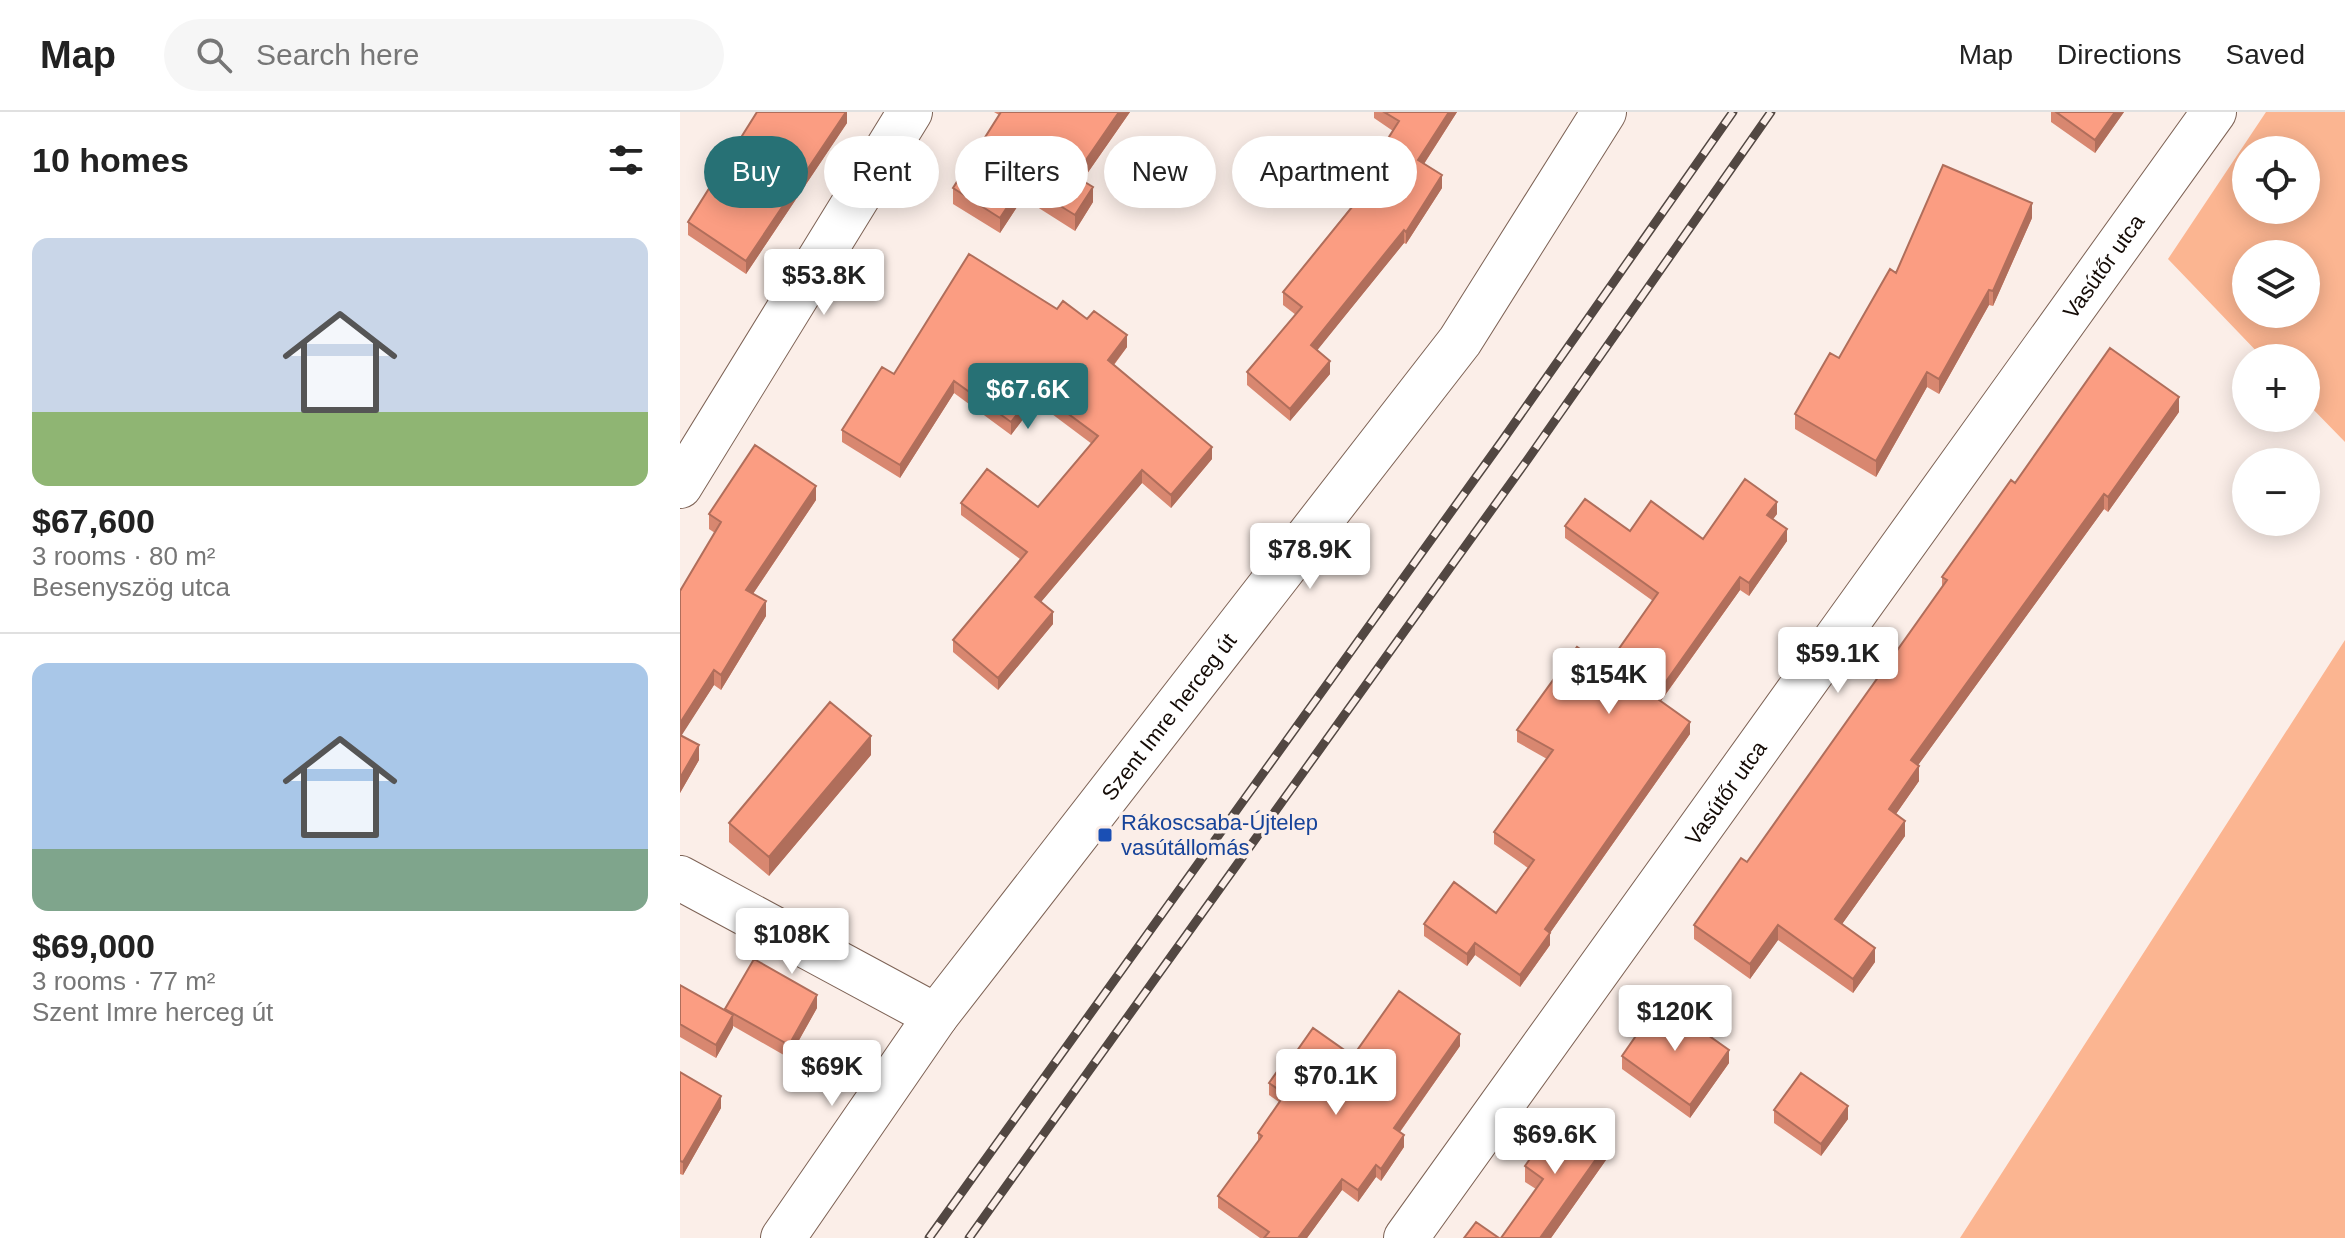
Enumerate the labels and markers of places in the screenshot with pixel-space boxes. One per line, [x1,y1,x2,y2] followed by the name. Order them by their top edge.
[759,249,889,317] pin: $53.8K
[963,363,1093,431] pin: $67.6K
[1245,523,1375,591] pin: $78.9K
[1773,627,1903,695] pin: $59.1K
[1553,648,1665,716] pin: $154K
[1121,810,1318,860] place label: Rákoscsaba-Újtelep vasútállomás
[1096,826,1114,844] marker: Rákoscsaba-Újtelep vasútállomás
[736,908,848,976] pin: $108K
[1619,985,1731,1053] pin: $120K
[785,1040,879,1108] pin: $69K
[1271,1049,1401,1117] pin: $70.1K
[1490,1108,1620,1176] pin: $69.6K

